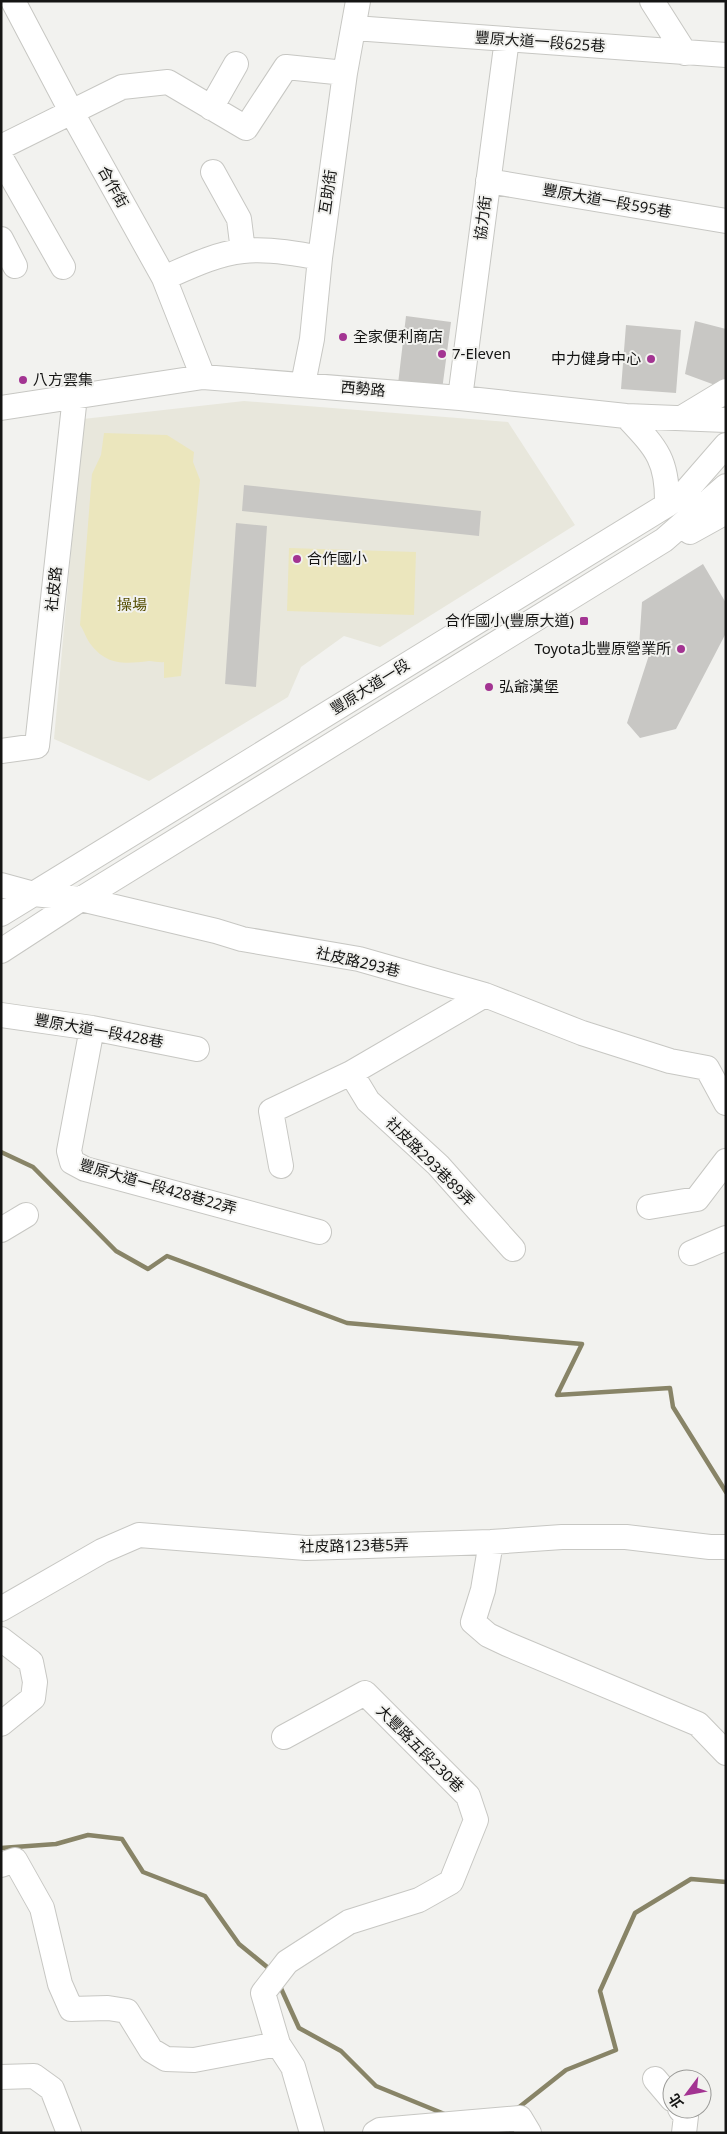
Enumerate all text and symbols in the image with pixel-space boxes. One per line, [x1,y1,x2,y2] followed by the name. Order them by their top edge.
[474,26,606,56] street label: 豐原大道一段625巷
[94,162,134,211] street label: 合作街
[314,168,340,216] street label: 互助街
[541,179,673,221] street label: 豐原大道一段595巷
[469,194,495,241] street label: 協力街
[353,326,443,346] place label: 全家便利商店
[337,331,349,343] marker: 全家便利商店
[452,343,511,363] place label: 7-Eleven
[436,348,448,360] marker: 7-Eleven
[551,348,641,368] place label: 中力健身中心
[645,353,657,365] marker: 中力健身中心
[33,369,93,389] place label: 八方雲集
[17,374,29,386] marker: 八方雲集
[340,376,386,400] street label: 西勢路
[307,548,367,568] place label: 合作國小
[291,553,303,565] marker: 合作國小
[41,565,65,612] street label: 社皮路
[117,594,147,614] park label: 操場
[445,610,574,630] place label: 合作國小(豐原大道)
[578,615,590,627] marker: 合作國小(豐原大道)
[534,638,671,658] place label: Toyota北豐原營業所
[675,643,687,655] marker: Toyota北豐原營業所
[326,654,413,718] street label: 豐原大道一段
[499,676,559,696] place label: 弘爺漢堡
[483,681,495,693] marker: 弘爺漢堡
[314,942,402,980] street label: 社皮路293巷
[33,1009,165,1051] street label: 豐原大道一段428巷
[382,1113,479,1210] street label: 社皮路293巷89弄
[77,1154,239,1218] street label: 豐原大道一段428巷22弄
[299,1534,409,1556] street label: 社皮路123巷5弄
[373,1700,469,1796] street label: 大豐路五段230巷
[662,2069,712,2119] north arrow
[664,2090,687,2112] text: 北

